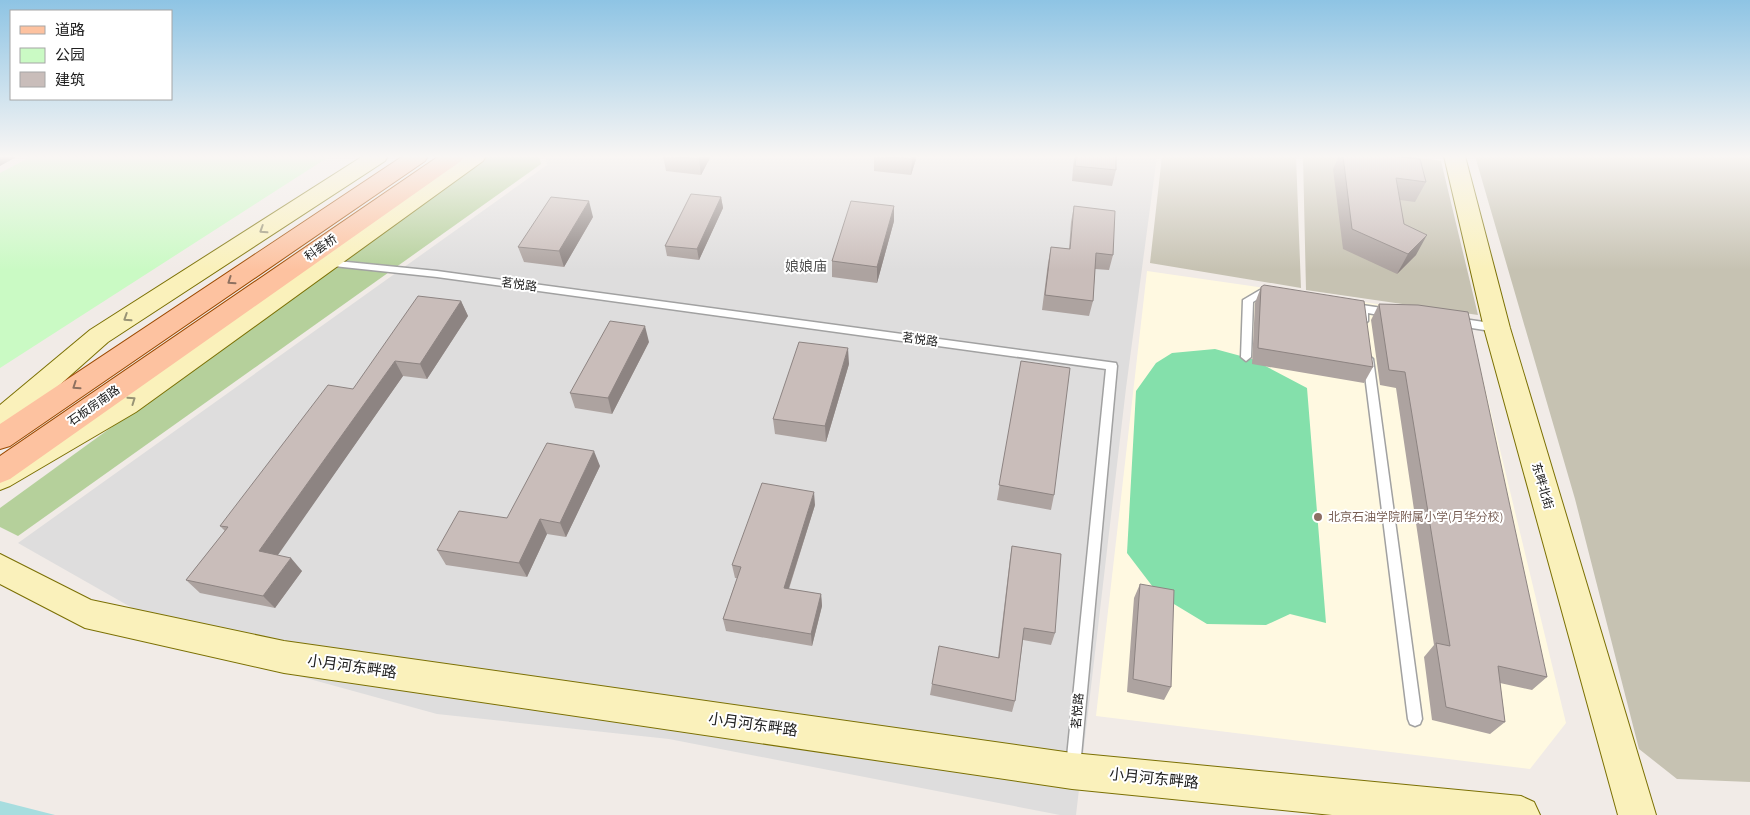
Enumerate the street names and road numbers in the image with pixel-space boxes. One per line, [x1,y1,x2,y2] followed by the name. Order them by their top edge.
[301,231,341,265] street label: 科荟桥
[500,274,538,296] street label: 茗悦路
[901,329,939,351] street label: 茗悦路
[65,382,123,430] street label: 石板房南路
[1527,461,1557,511] street label: 东畔北街
[306,650,398,684] street label: 小月河东畔路
[1068,692,1088,730] street label: 茗悦路
[707,708,799,742] street label: 小月河东畔路
[1108,764,1200,794] street label: 小月河东畔路

